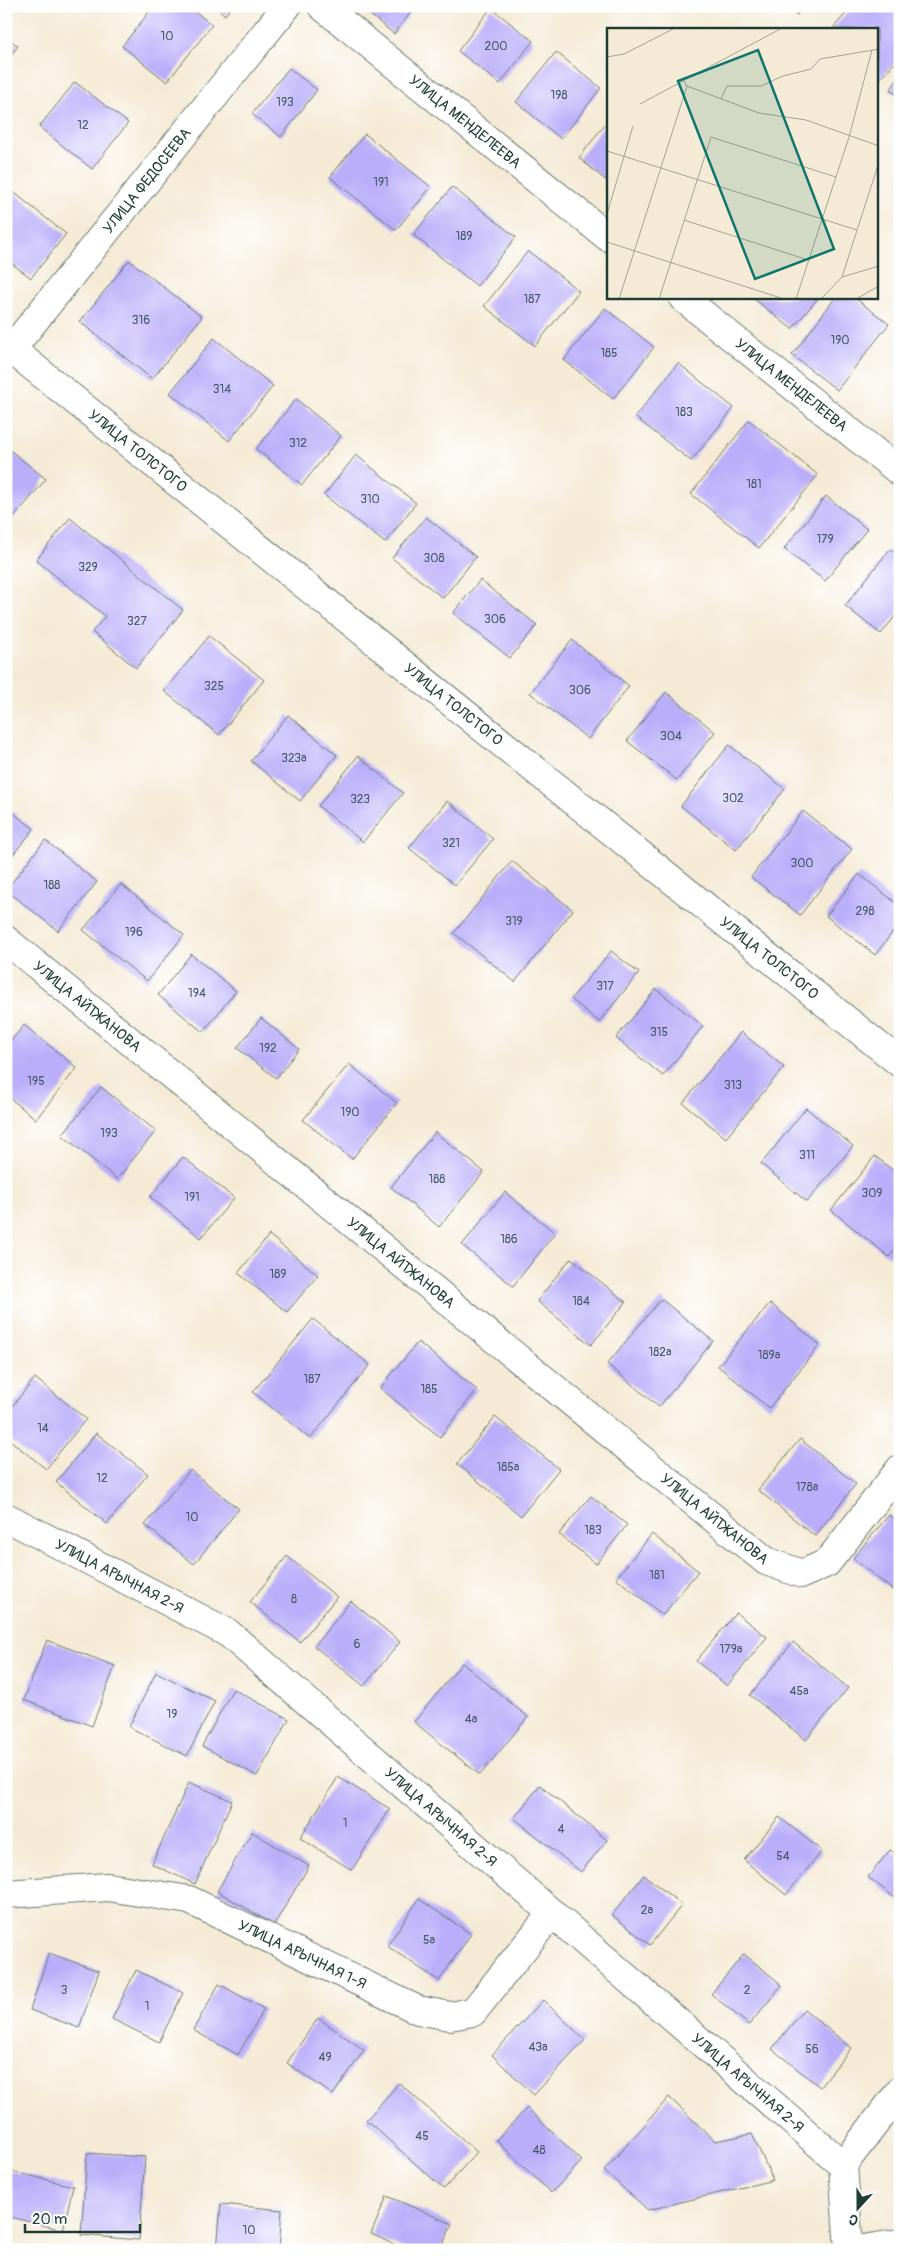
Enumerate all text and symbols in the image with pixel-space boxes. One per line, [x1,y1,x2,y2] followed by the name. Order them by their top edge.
[607,28,878,299] inset map
[161,29,173,44] house number: 10
[484,39,508,54] house number: 200
[405,71,525,173] street label: УЛИЦА МЕНДЕЛЕЕВА
[551,88,567,103] house number: 198
[276,95,294,110] house number: 193
[77,118,89,133] house number: 12
[99,124,195,237] street label: УЛИЦА ФЕДОСЕЕВА
[373,175,389,190] house number: 191
[456,229,472,244] house number: 189
[523,292,541,307] house number: 187
[132,313,150,328] house number: 316
[830,333,850,348] house number: 190
[731,334,852,436] street label: УЛИЦА МЕНДЕЛЕЕВА
[600,346,618,361] house number: 185
[213,382,231,397] house number: 314
[84,405,191,496] street label: УЛИЦА ТОЛСТОГО
[675,405,693,420] house number: 183
[289,436,307,451] house number: 312
[746,477,762,492] house number: 181
[360,492,380,507] house number: 310
[816,532,834,547] house number: 179
[424,551,444,566] house number: 308
[78,560,98,575] house number: 329
[484,612,506,627] house number: 306
[127,614,148,629] house number: 327
[400,659,507,750] street label: УЛИЦА ТОЛСТОГО
[204,679,224,694] house number: 325
[569,683,591,698] house number: 306
[660,729,682,744] house number: 304
[281,751,307,766] house number: 323а
[722,791,744,806] house number: 302
[350,792,370,807] house number: 323
[442,836,460,851] house number: 321
[790,856,814,871] house number: 300
[44,878,60,893] house number: 188
[856,904,874,919] house number: 298
[716,913,823,1003] street label: УЛИЦА ТОЛСТОГО
[505,914,523,929] house number: 319
[125,925,143,940] house number: 196
[29,957,145,1056] street label: УЛИЦА АЙТЖАНОВА
[596,979,615,994] house number: 317
[188,986,206,1001] house number: 194
[650,1025,668,1040] house number: 315
[259,1041,277,1056] house number: 192
[27,1074,45,1089] house number: 195
[724,1078,742,1093] house number: 313
[340,1105,360,1120] house number: 190
[100,1126,118,1141] house number: 193
[799,1148,815,1163] house number: 311
[429,1172,445,1187] house number: 188
[861,1186,883,1201] house number: 309
[184,1190,200,1205] house number: 191
[343,1213,459,1313] street label: УЛИЦА АЙТЖАНОВА
[500,1232,518,1247] house number: 186
[270,1267,286,1282] house number: 189
[572,1294,590,1309] house number: 184
[648,1345,672,1360] house number: 182а
[758,1348,781,1363] house number: 189а
[303,1372,321,1387] house number: 187
[420,1382,438,1397] house number: 185
[37,1421,49,1436] house number: 14
[497,1460,520,1475] house number: 185а
[657,1469,773,1569] street label: УЛИЦА АЙТЖАНОВА
[96,1471,108,1486] house number: 12
[796,1480,819,1495] house number: 178а
[186,1510,198,1525] house number: 10
[584,1523,602,1538] house number: 183
[52,1535,187,1618] street label: УЛИЦА АРЫЧНАЯ 2-Я
[649,1568,665,1583] house number: 181
[291,1592,297,1607] house number: 8
[354,1637,361,1652] house number: 6
[720,1642,743,1657] house number: 179а
[789,1684,809,1699] house number: 45а
[167,1707,177,1722] house number: 19
[465,1712,478,1727] house number: 4а
[381,1763,501,1871] street label: УЛИЦА АРЫЧНАЯ 2-Я
[343,1816,347,1831] house number: 1
[558,1822,565,1837] house number: 4
[776,1849,790,1864] house number: 54
[641,1903,654,1918] house number: 2а
[235,1916,370,1993] street label: УЛИЦА АРЫЧНАЯ 1-Я
[423,1933,435,1948] house number: 5а
[61,1983,68,1998] house number: 3
[744,1983,751,1998] house number: 2
[145,1999,149,2014] house number: 1
[688,2029,808,2137] street label: УЛИЦА АРЫЧНАЯ 2-Я
[528,2040,548,2055] house number: 43а
[805,2042,819,2057] house number: 56
[318,2050,332,2065] house number: 49
[415,2129,429,2144] house number: 45
[532,2143,546,2158] house number: 48
[834,2184,884,2234] north arrow
[25,2201,140,2233] scale bar
[32,2210,67,2229] text: 20 m
[846,2210,861,2229] text: С
[243,2223,255,2238] house number: 10

